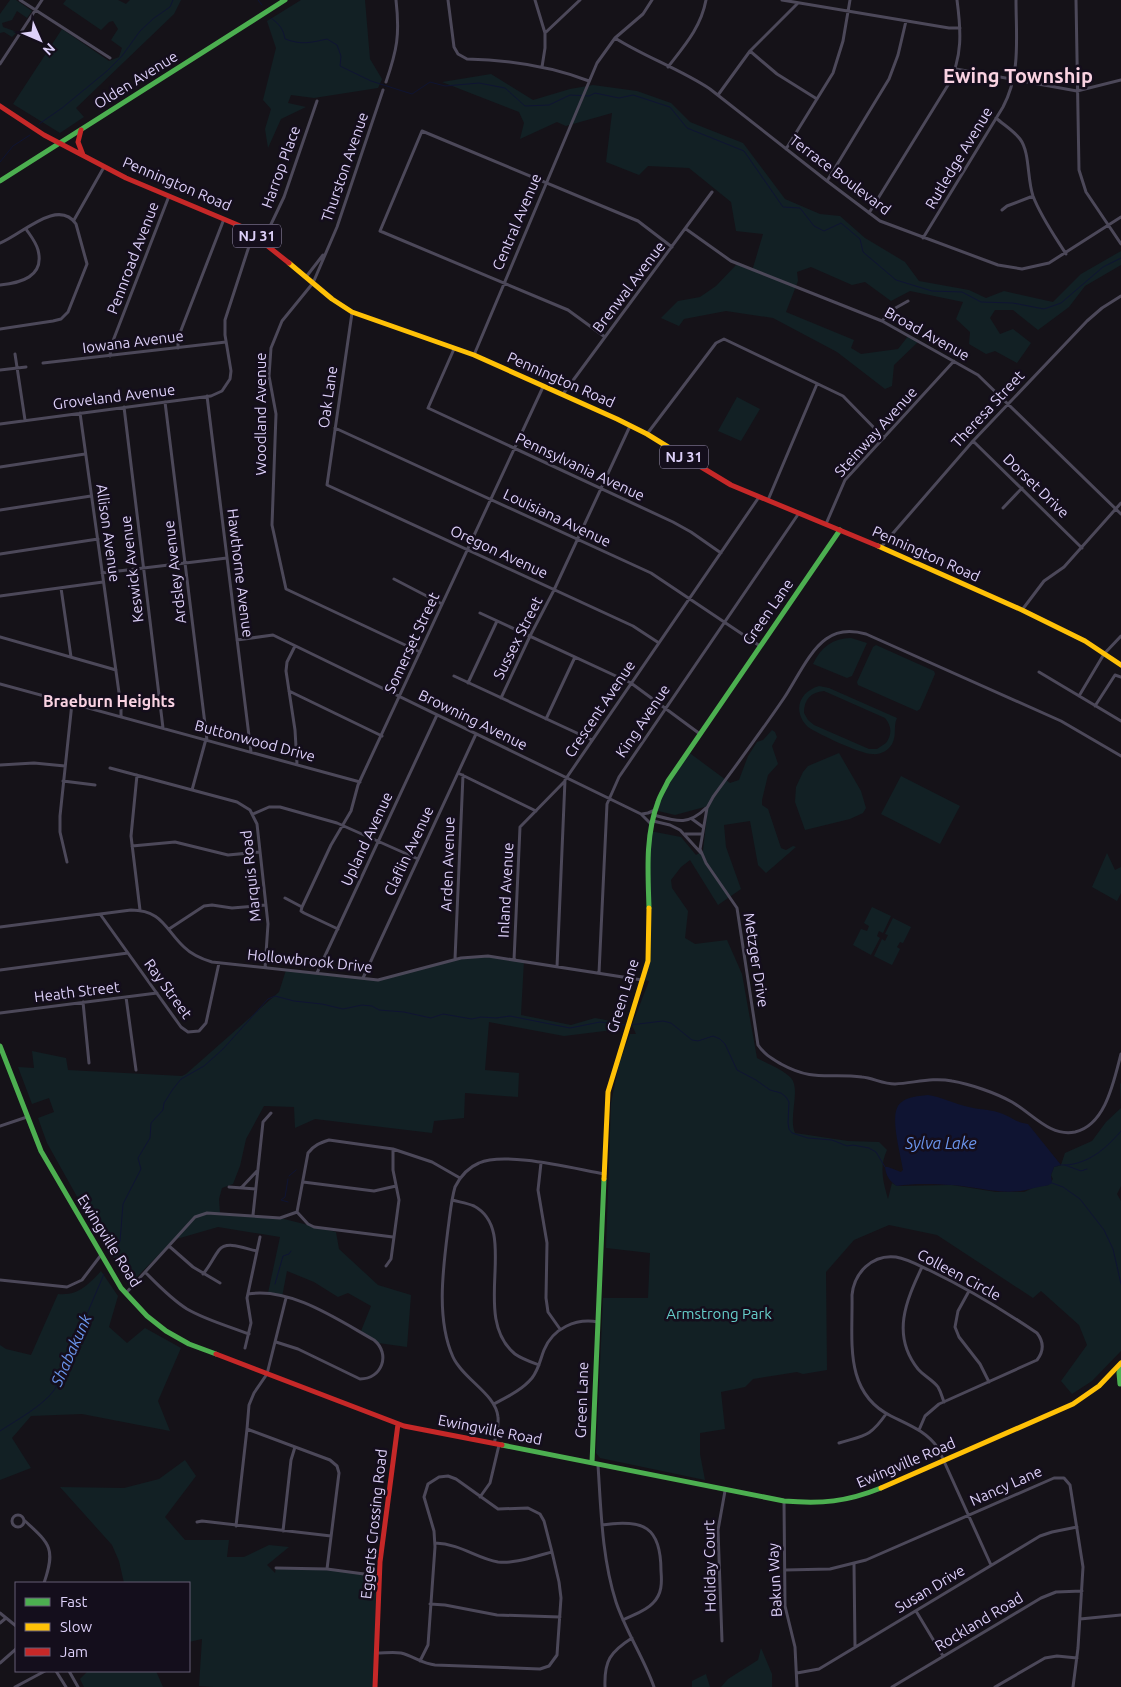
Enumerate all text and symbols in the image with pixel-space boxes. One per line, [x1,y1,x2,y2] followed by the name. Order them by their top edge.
[15,15,65,65] north arrow
[40,40,59,59] text: N
[91,47,181,112] street label: Olden Avenue
[943,64,1093,87] district label: Ewing Township
[921,104,996,212] street label: Rutledge Avenue
[318,110,371,224] street label: Thurston Avenue
[258,123,303,210] street label: Harrop Place
[786,131,894,218] street label: Terrace Boulevard
[120,153,234,214] street label: Pennington Road
[489,171,545,273] street label: Central Avenue
[103,199,162,316] street label: Pennroad Avenue
[233,225,281,248] road number: NJ 31
[589,238,668,335] street label: Brenwal Avenue
[882,303,973,364] street label: Broad Avenue
[81,327,185,356] street label: Iowana Avenue
[505,348,618,411] street label: Pennington Road
[252,353,269,475] street label: Woodland Avenue
[315,365,340,429] street label: Oak Lane
[948,367,1028,451] street label: Theresa Street
[52,381,176,412] street label: Groveland Avenue
[831,383,920,480] street label: Steinway Avenue
[513,429,648,504] street label: Pennsylvania Avenue
[660,446,708,468] road number: NJ 31
[1000,450,1073,521] street label: Dorset Drive
[93,483,124,583] street label: Allison Avenue
[501,485,614,550] street label: Louisiana Avenue
[224,508,257,638] street label: Hawthorne Avenue
[117,515,146,623] street label: Keswick Avenue
[160,519,189,625] street label: Ardsley Avenue
[448,522,551,582] street label: Oregon Avenue
[870,522,983,585] street label: Pennington Road
[739,576,796,648] street label: Green Lane
[381,589,442,696] street label: Somerset Street
[489,593,546,682] street label: Sussex Street
[561,657,638,760] street label: Crescent Avenue
[612,681,673,760] street label: King Avenue
[416,686,530,753] street label: Browning Avenue
[43,692,175,710] district label: Braeburn Heights
[193,716,317,765] street label: Buttonwood Drive
[337,789,396,889] street label: Upland Avenue
[380,803,437,898] street label: Claflin Avenue
[437,816,458,912] street label: Arden Avenue
[237,829,264,923] street label: Marquis Road
[495,842,516,938] street label: Inland Avenue
[741,911,772,1008] street label: Metzger Drive
[247,945,374,976] street label: Hollowbrook Drive
[141,956,196,1022] street label: Ray Street
[603,957,642,1035] street label: Green Lane
[33,978,121,1005] street label: Heath Street
[904,1134,977,1152] water label: Sylva Lake
[74,1191,145,1290] street label: Ewingville Road
[915,1245,1004,1304] street label: Colleen Circle
[666,1305,772,1322] park label: Armstrong Park
[47,1311,95,1390] water label: Shabakunk
[572,1362,591,1438] street label: Green Lane
[437,1411,544,1448] street label: Ewingville Road
[854,1434,958,1491] street label: Ewingville Road
[357,1448,390,1600] street label: Eggerts Crossing Road
[967,1462,1044,1509] street label: Nancy Lane
[700,1520,719,1612] street label: Holiday Court
[764,1543,785,1617] street label: Bakun Way
[892,1561,968,1616] street label: Susan Drive
[15,1582,190,1672] legend
[932,1589,1026,1655] street label: Rockland Road
[60,1593,88,1610] text: Fast
[60,1618,93,1635] text: Slow
[60,1643,88,1660] text: Jam

